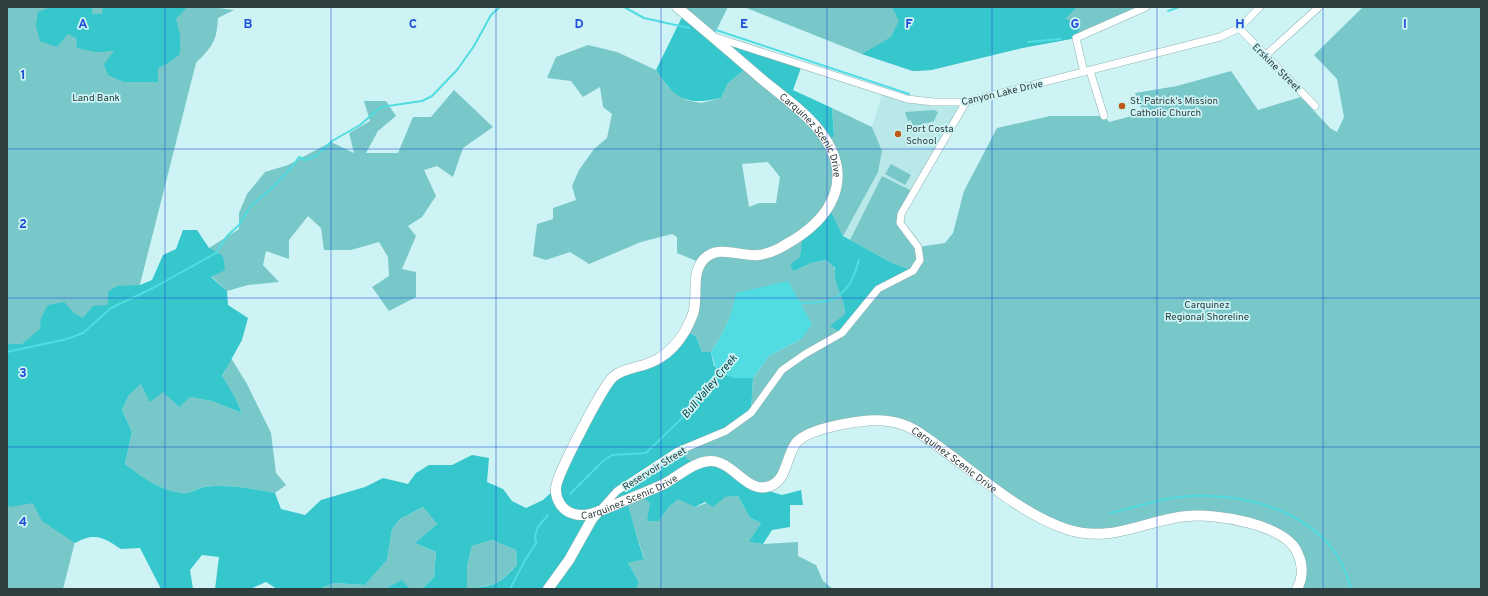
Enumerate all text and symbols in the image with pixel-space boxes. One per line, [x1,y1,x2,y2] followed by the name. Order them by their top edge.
[78,17,88,33] text: A
[244,17,253,33] text: B
[409,17,417,33] text: C
[574,17,584,33] text: D
[740,17,748,33] text: E
[905,17,913,33] text: F
[1071,17,1080,33] text: G
[1235,17,1245,33] text: H
[1403,17,1407,33] text: I
[1249,41,1303,95] street label: Erskine Street
[20,68,26,84] text: 1
[960,78,1044,109] street label: Canyon Lake Drive
[776,91,843,177] street label: Carquinez Scenic Drive
[72,92,120,105] park label: Land Bank
[1130,95,1218,120] place label: St. Patrick's Mission Catholic Church
[1117,101,1127,111] marker: St. Patrick's Mission Catholic Church
[906,123,954,148] place label: Port Costa School
[893,129,903,139] marker: Port Costa School
[19,217,27,233] text: 2
[1165,299,1249,324] park label: Carquinez Regional Shoreline
[679,351,741,421] water label: Bull Valley Creek
[19,366,27,382] text: 3
[908,424,999,496] street label: Carquinez Scenic Drive
[621,444,689,494] street label: Reservoir Street
[581,472,681,523] street label: Carquinez Scenic Drive
[19,515,27,531] text: 4

